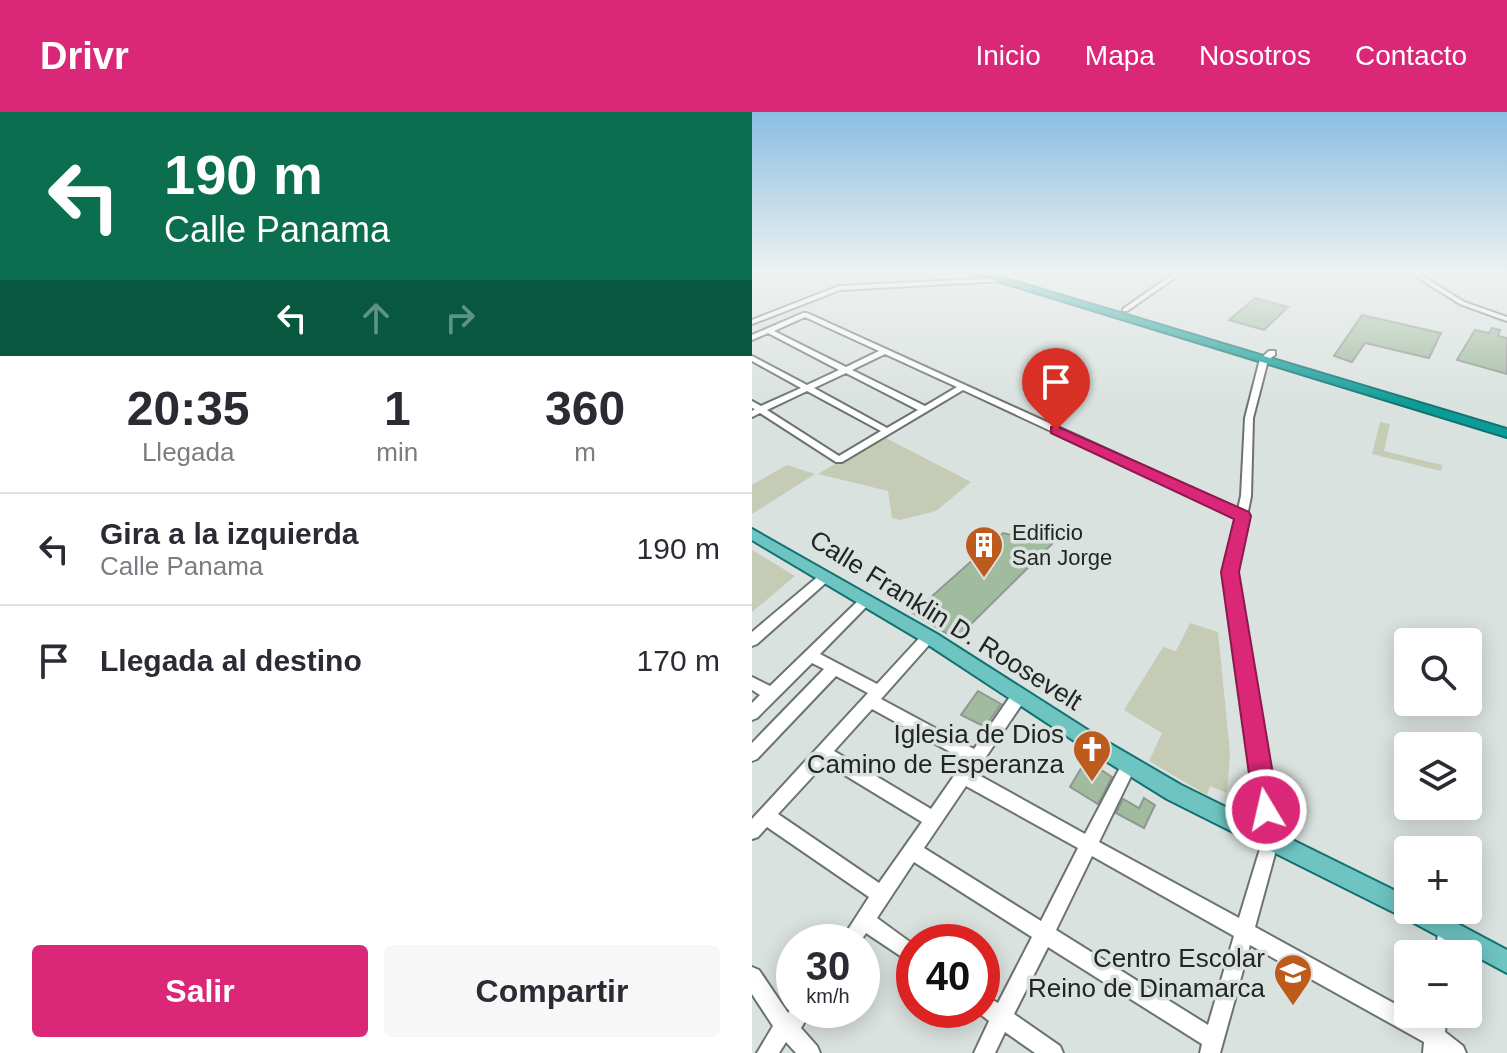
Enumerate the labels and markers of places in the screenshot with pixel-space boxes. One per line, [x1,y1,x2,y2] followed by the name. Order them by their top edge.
[1022,348,1090,430] pin
[1012,520,1112,570] place label: Edificio San Jorge
[963,524,1005,579] building icon: Edificio San Jorge
[807,719,1065,779] place label: Iglesia de Dios Camino de Esperanza
[1071,728,1113,783] church icon: Iglesia de Dios Camino de Esperanza
[1028,943,1266,1003] place label: Centro Escolar Reino de Dinamarca
[1272,952,1314,1007] school or university icon: Centro Escolar Reino de Dinamarca

